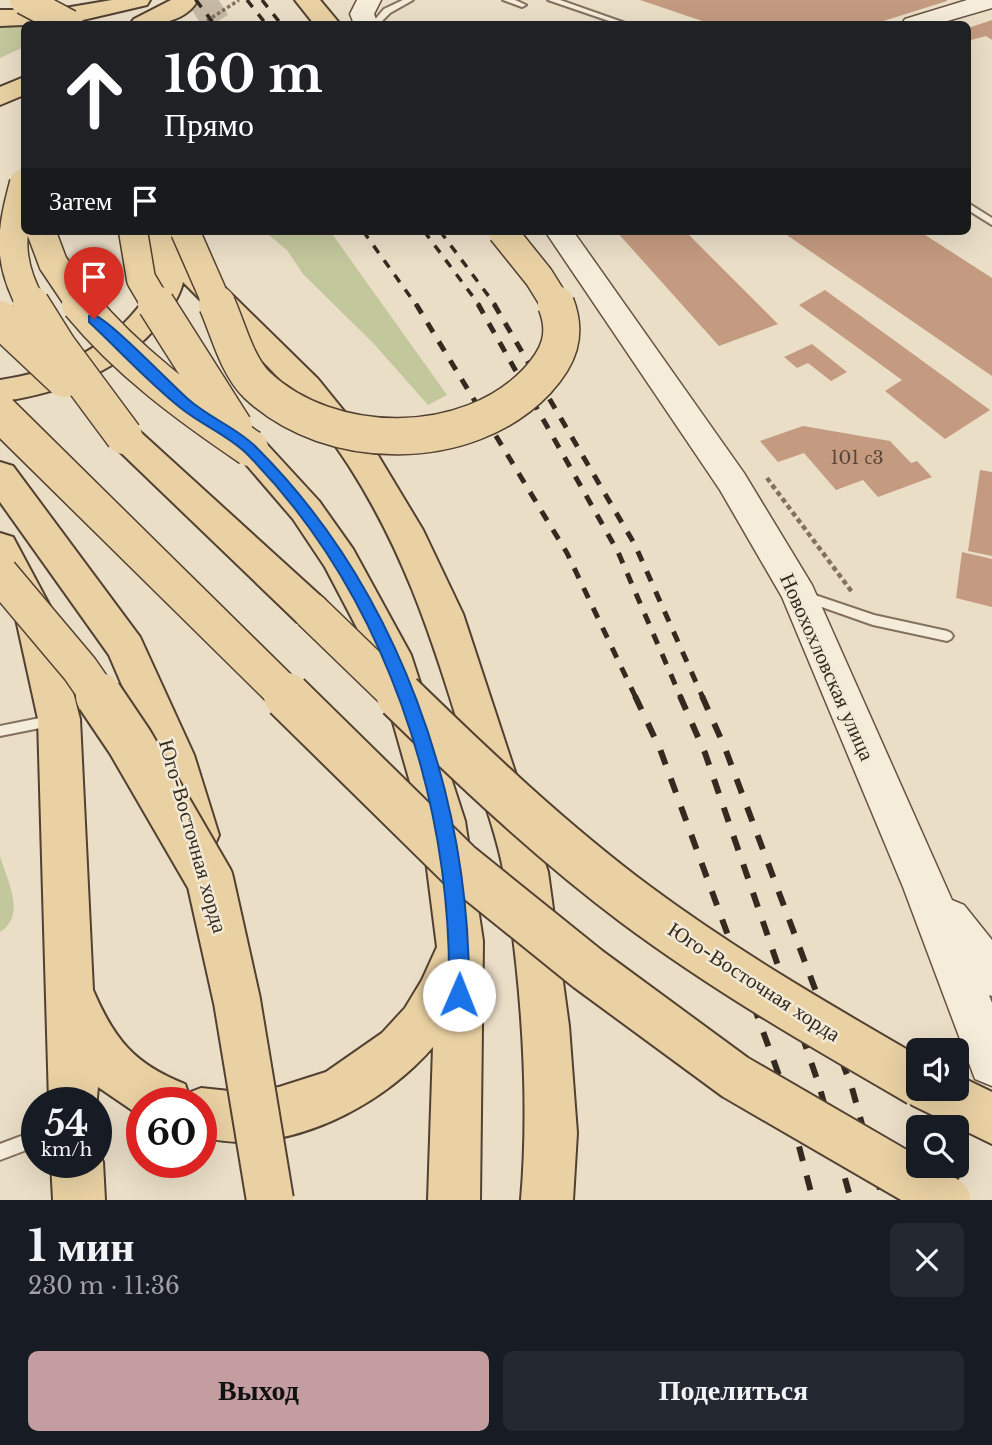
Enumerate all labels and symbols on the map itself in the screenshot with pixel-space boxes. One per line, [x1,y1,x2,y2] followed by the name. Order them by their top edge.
[64,247,124,319] pin
[830,447,884,469] house number: 101 с3
[774,569,880,765] street label: Новохохловская улица
[153,736,233,937] street label: Юго-Восточная хорда
[663,917,846,1048] street label: Юго-Восточная хорда
[422,958,496,1032] position arrow
[126,1087,217,1178] speed limit sign: 60

